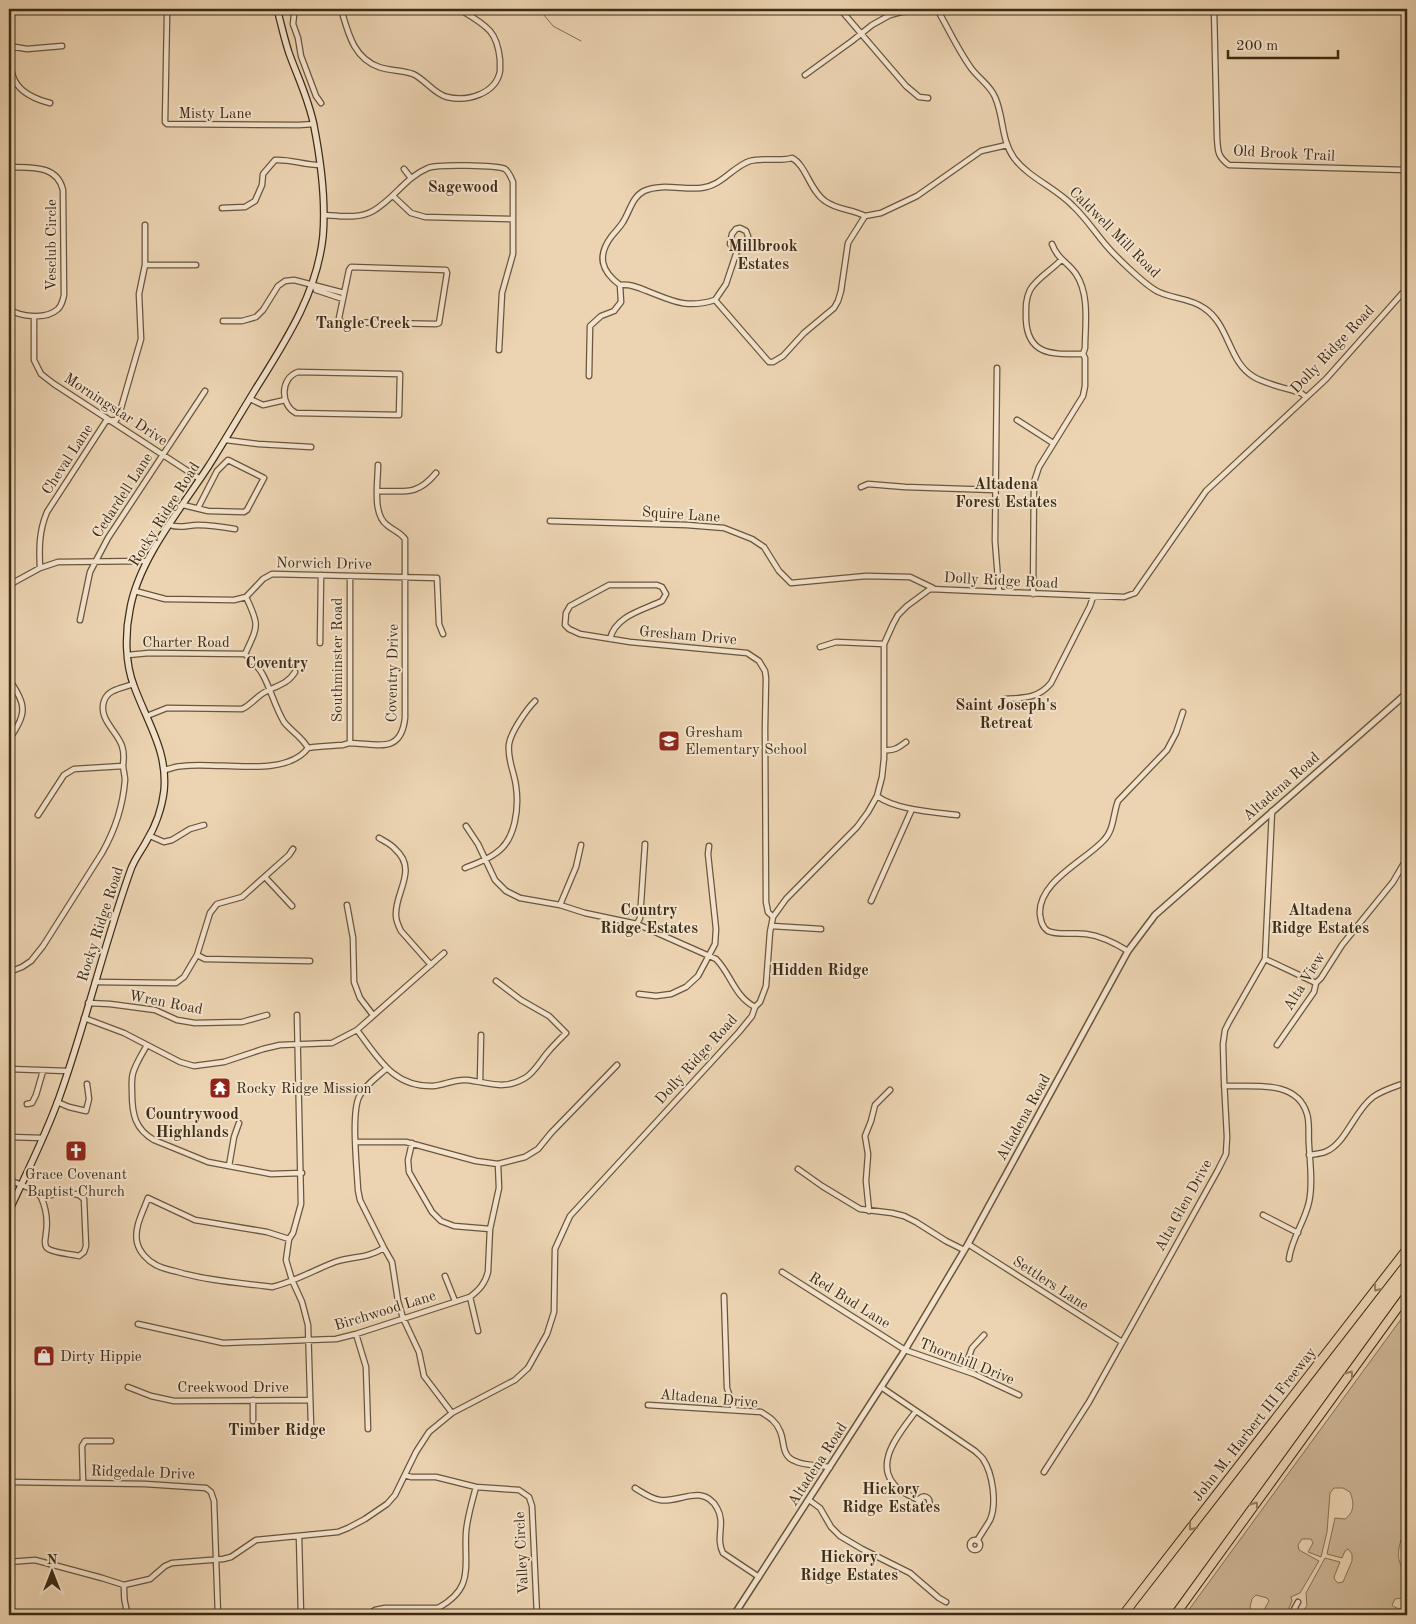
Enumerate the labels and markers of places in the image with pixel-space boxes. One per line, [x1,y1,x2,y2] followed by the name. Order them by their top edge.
[685,726,807,758] place label: Gresham Elementary School
[657,729,681,753] school or university icon: Gresham Elementary School
[208,1076,232,1100] temple icon: Rocky Ridge Mission
[236,1082,372,1097] place label: Rocky Ridge Mission
[64,1139,88,1163] church icon: Grace Covenant Baptist Church
[25,1168,127,1200] place label: Grace Covenant Baptist Church
[32,1344,56,1368] shop icon: Dirty Hippie
[60,1350,142,1365] place label: Dirty Hippie

